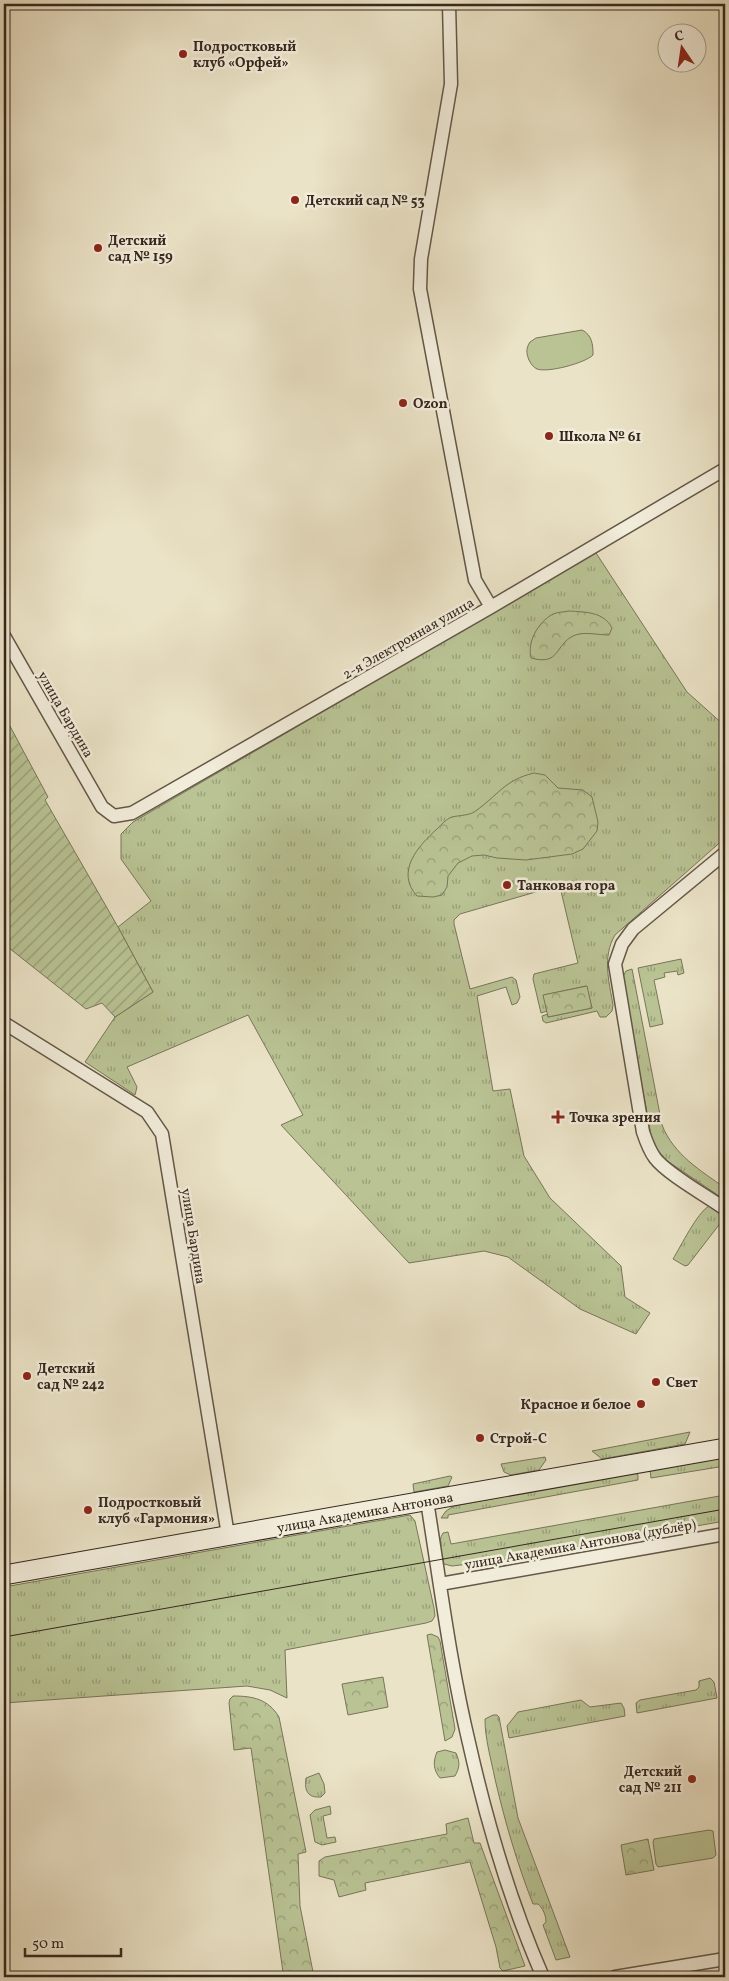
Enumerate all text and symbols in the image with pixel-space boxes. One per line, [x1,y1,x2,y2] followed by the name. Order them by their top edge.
[656,22,706,72] north arrow
[673,27,686,47] text: С
[193,38,296,73] place label: Подростковый клуб «Орфей»
[177,48,189,60] marker: Подростковый клуб «Орфей»
[305,192,425,211] place label: Детский сад № 53
[289,194,301,206] marker: Детский сад № 53
[108,232,173,267] place label: Детский сад № 159
[92,242,104,254] marker: Детский сад № 159
[413,395,448,414] place label: Ozon
[397,397,409,409] marker: Ozon
[559,428,641,447] place label: Школа № 61
[543,430,555,442] marker: Школа № 61
[339,594,478,685] street label: 2-я Электронная улица
[32,668,97,761] street label: улица Бардина
[517,877,616,896] place label: Танковая гора
[501,879,513,891] marker: Танковая гора
[569,1109,661,1128] place label: Точка зрения
[551,1110,565,1124] marker: Точка зрения
[176,1187,209,1286] street label: улица Бардина
[37,1360,105,1395] place label: Детский сад № 242
[21,1370,33,1382] marker: Детский сад № 242
[666,1374,698,1393] place label: Свет
[650,1376,662,1388] marker: Свет
[520,1396,631,1415] place label: Красное и белое
[635,1398,647,1410] marker: Красное и белое
[490,1430,547,1449] place label: Строй-С
[474,1432,486,1444] marker: Строй-С
[276,1489,455,1538] street label: улица Академика Антонова
[98,1494,215,1529] place label: Подростковый клуб «Гармония»
[82,1504,94,1516] marker: Подростковый клуб «Гармония»
[463,1516,698,1575] street label: улица Академика Антонова (дублёр)
[619,1763,682,1798] place label: Детский сад № 211
[686,1773,698,1785] marker: Детский сад № 211
[25,1926,121,1958] scale bar
[32,1934,64,1955] text: 50 m

